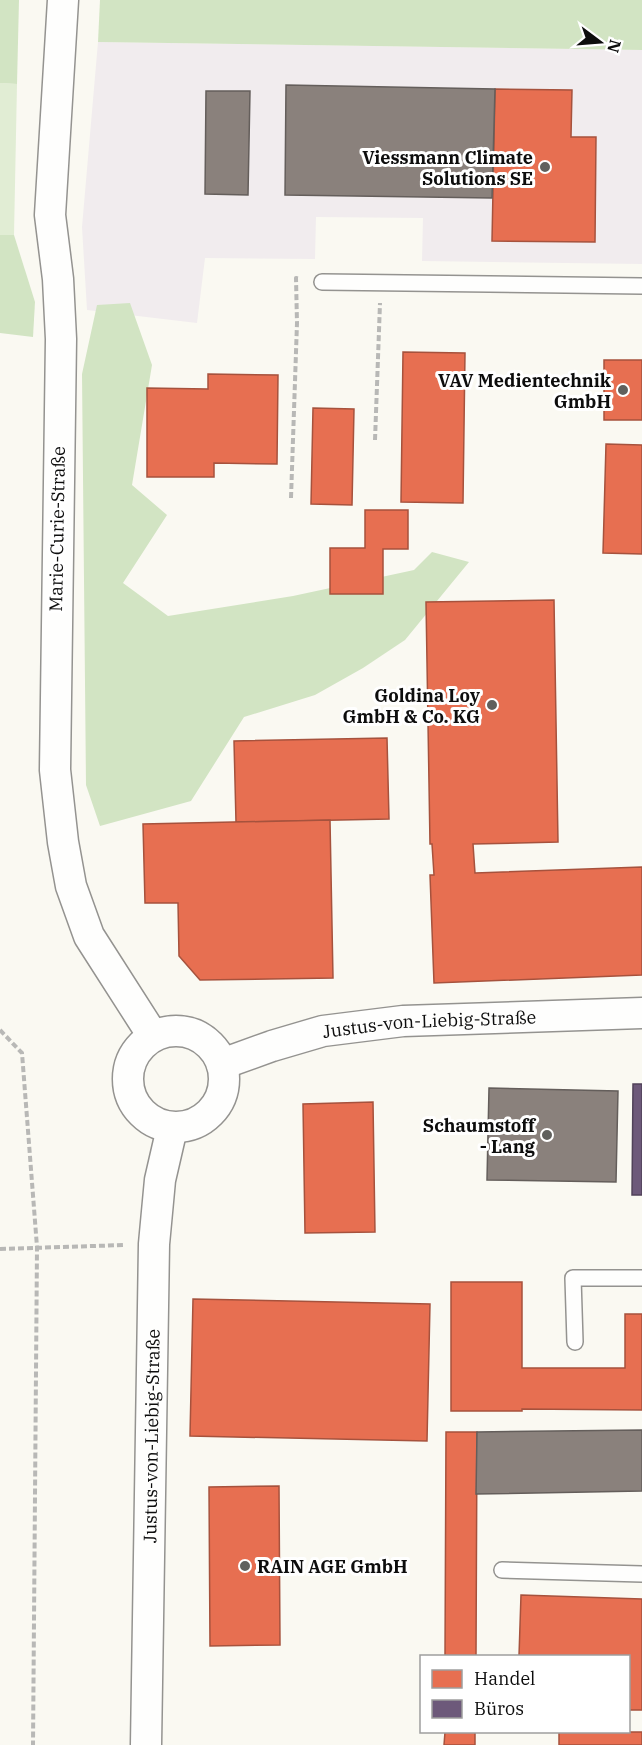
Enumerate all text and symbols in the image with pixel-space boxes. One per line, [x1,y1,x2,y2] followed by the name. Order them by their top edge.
[570,12,630,72] north arrow
[603,37,626,55] text: N
[362,146,533,190] place label: Viessmann Climate Solutions SE
[538,160,552,174] marker: Viessmann Climate Solutions SE
[438,369,612,413] place label: VAV Medientechnik GmbH
[616,383,630,397] marker: VAV Medientechnik GmbH
[44,446,70,612] street label: Marie-Curie-Straße
[343,684,481,728] place label: Goldina Loy GmbH & Co. KG
[485,698,499,712] marker: Goldina Loy GmbH & Co. KG
[321,1005,536,1042] street label: Justus-von-Liebig-Straße
[423,1114,537,1158] place label: Schaumstoff - Lang
[540,1128,554,1142] marker: Schaumstoff - Lang
[138,1329,164,1543] street label: Justus-von-Liebig-Straße
[257,1555,408,1578] place label: RAIN AGE GmbH
[238,1559,252,1573] marker: RAIN AGE GmbH
[420,1655,630,1733] legend
[474,1667,536,1690] text: Handel
[474,1697,524,1720] text: Büros

